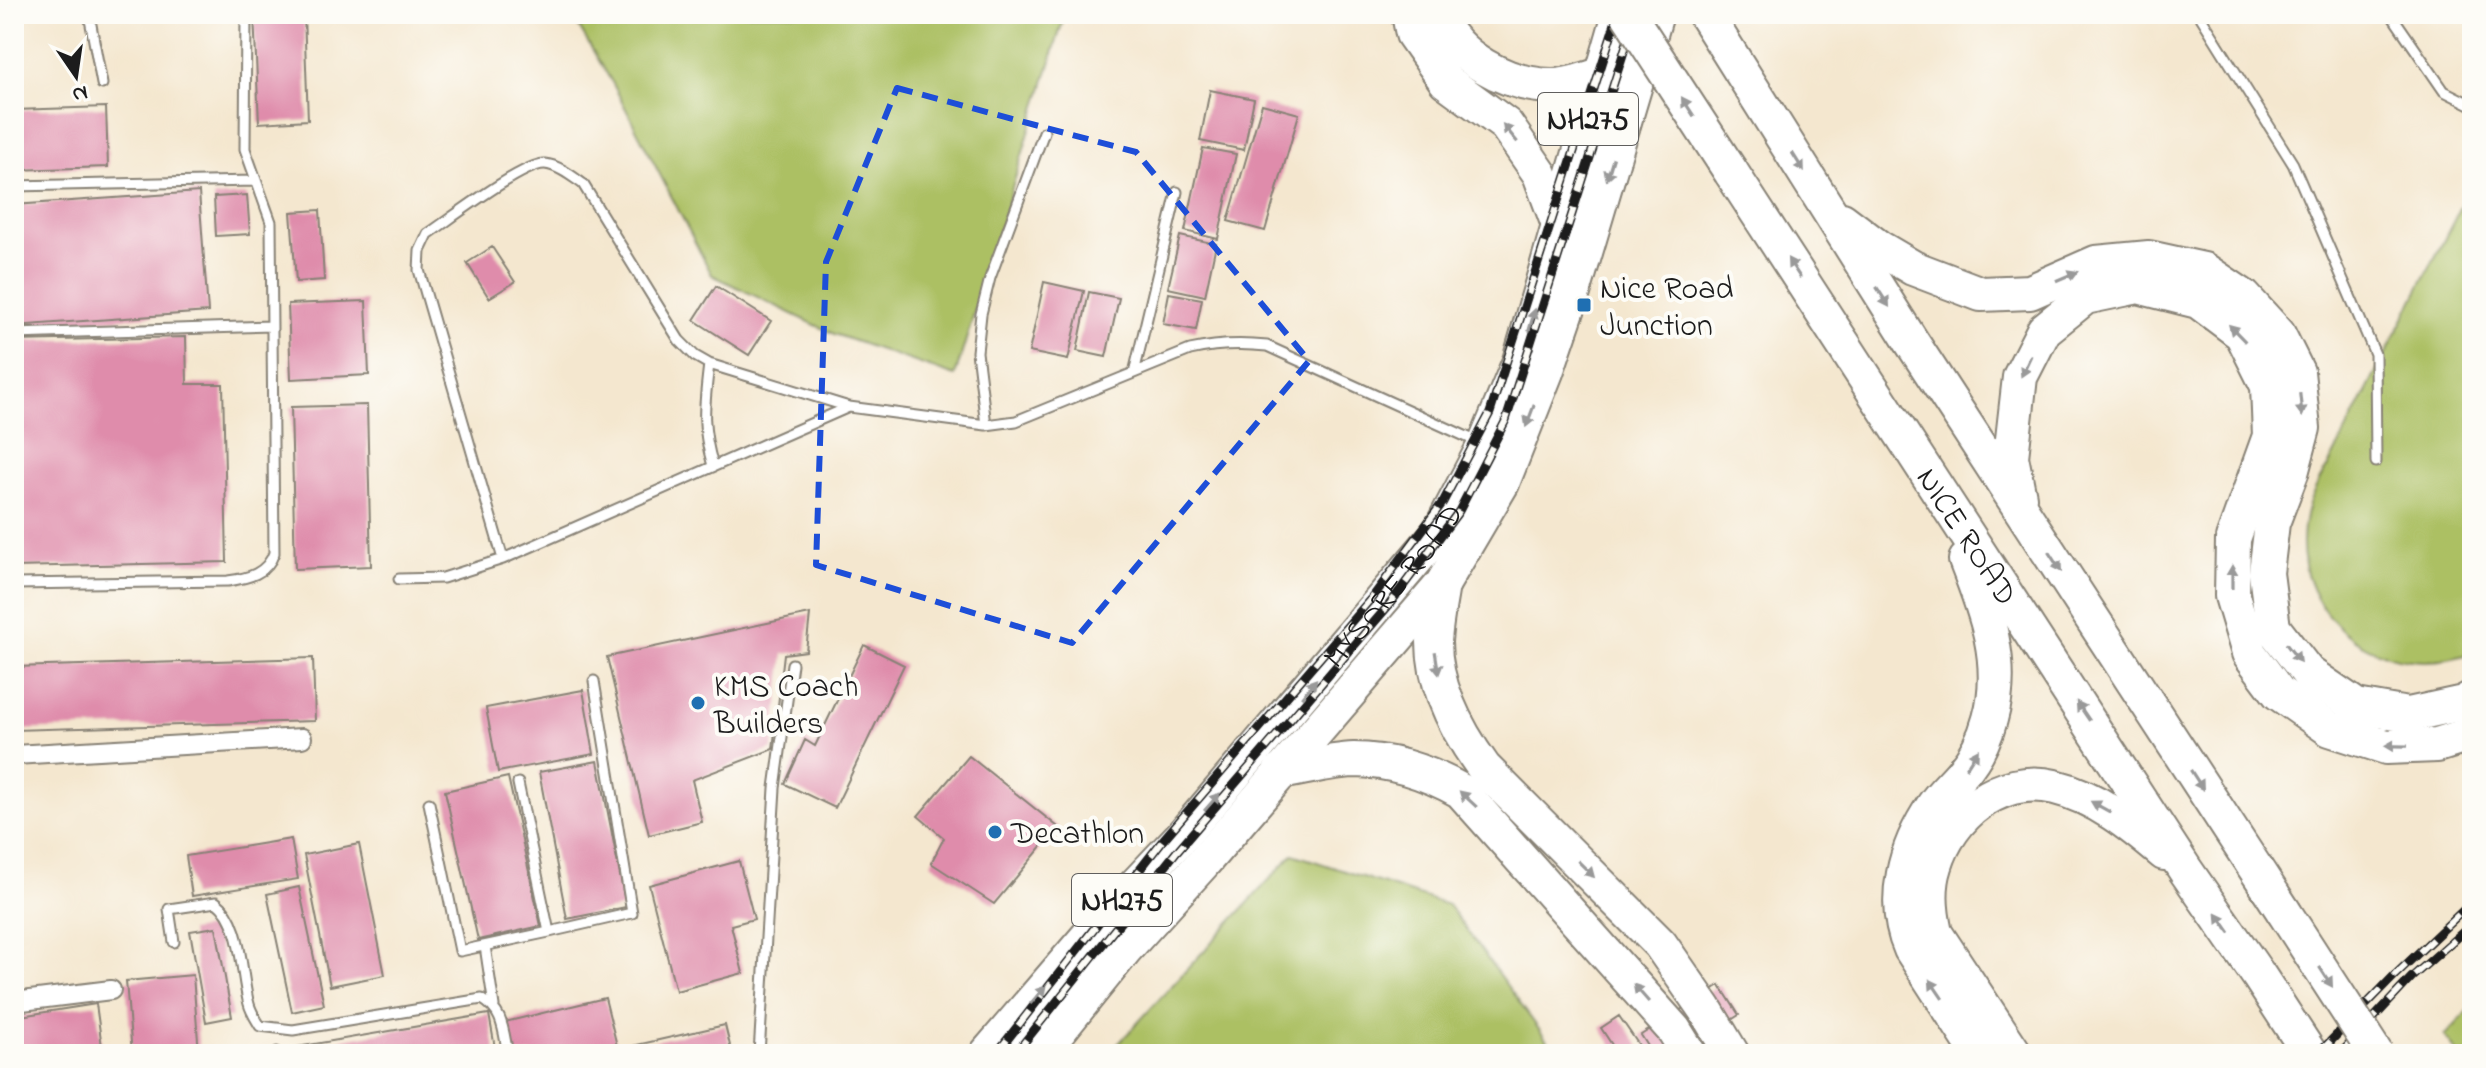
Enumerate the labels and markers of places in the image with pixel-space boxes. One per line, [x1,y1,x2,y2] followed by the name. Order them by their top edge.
[1600,267,1734,351] place label: Nice Road Junction
[1575,296,1593,314] marker: Nice Road Junction
[713,665,858,749] place label: KMS Coach Builders
[689,694,707,712] marker: KMS Coach Builders
[1010,812,1144,859] place label: Decathlon
[986,823,1004,841] marker: Decathlon

